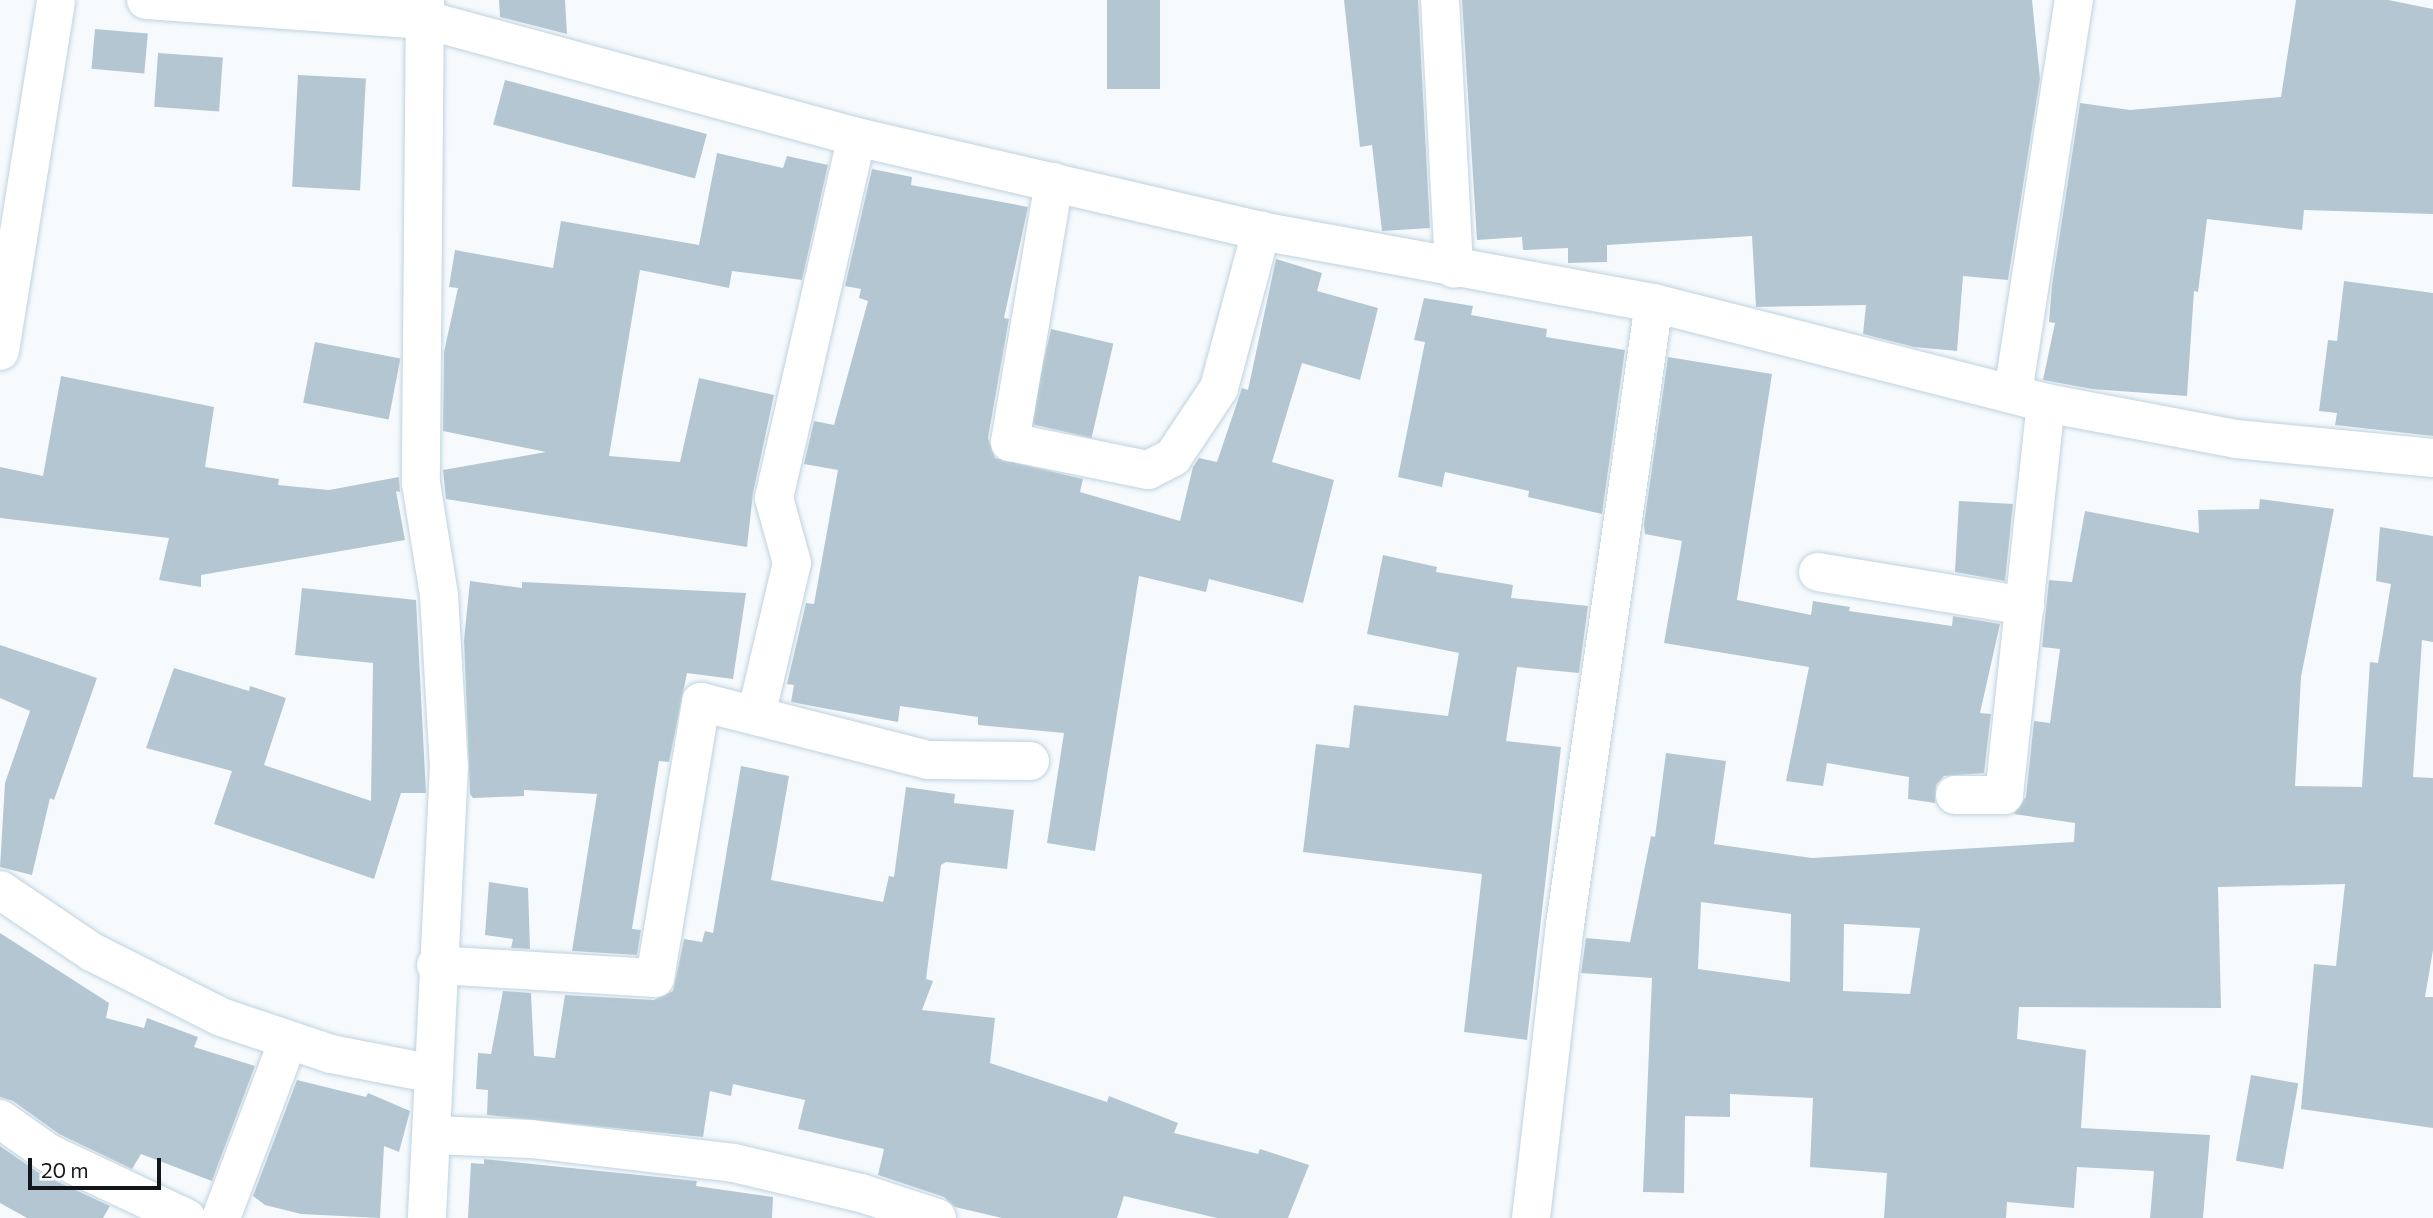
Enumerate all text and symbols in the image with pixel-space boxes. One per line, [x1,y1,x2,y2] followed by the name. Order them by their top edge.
[32,1144,164,1188] scale bar
[41,1157,89,1182] text: 20 m

